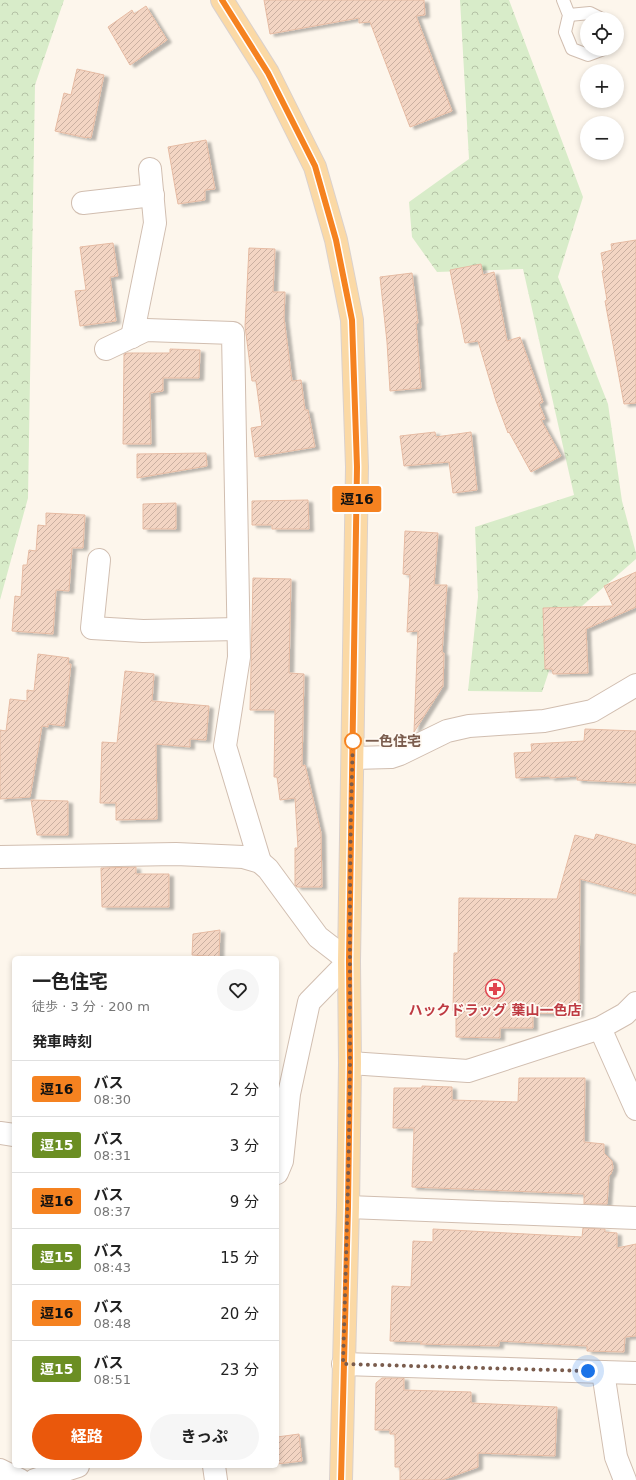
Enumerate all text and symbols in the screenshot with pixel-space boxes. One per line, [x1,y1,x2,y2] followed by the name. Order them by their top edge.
[580,12,624,160] map controls
[580,12,624,56] button: locate
[580,64,624,108] button: +
[580,116,624,160] button: −
[334,486,380,512] line badge: 逗16
[340,491,374,507] text: 逗16
[344,732,362,750] marker: 一色住宅
[365,733,421,749] place label: 一色住宅
[217,969,259,1011] button: heart
[32,970,108,992] text: 一色住宅
[484,978,506,1000] pharmacy icon: ハックドラッグ 葉山一色店
[32,999,150,1014] text: 徒歩 · 3 分 · 200 m
[409,1002,581,1018] place label: ハックドラッグ 葉山一色店
[32,1033,92,1051] text: 発車時刻
[93,1074,124,1092] text: バス
[40,1081,73,1097] text: 逗16
[230,1081,259,1099] text: 2 分
[93,1092,131,1107] text: 08:30
[93,1130,124,1148] text: バス
[40,1137,73,1153] text: 逗15
[230,1137,259,1155] text: 3 分
[93,1148,131,1163] text: 08:31
[93,1186,124,1204] text: バス
[40,1193,73,1209] text: 逗16
[230,1193,259,1211] text: 9 分
[93,1204,131,1219] text: 08:37
[93,1242,124,1260] text: バス
[40,1249,73,1265] text: 逗15
[220,1249,259,1267] text: 15 分
[93,1260,131,1275] text: 08:43
[93,1298,124,1316] text: バス
[40,1305,73,1321] text: 逗16
[220,1305,259,1323] text: 20 分
[93,1316,131,1331] text: 08:48
[93,1354,124,1372] text: バス
[40,1361,73,1377] text: 逗15
[220,1361,259,1379] text: 23 分
[578,1361,598,1381] your location
[93,1372,131,1387] text: 08:51
[32,1414,142,1460] button: 経路
[150,1414,259,1460] button: きっぷ

